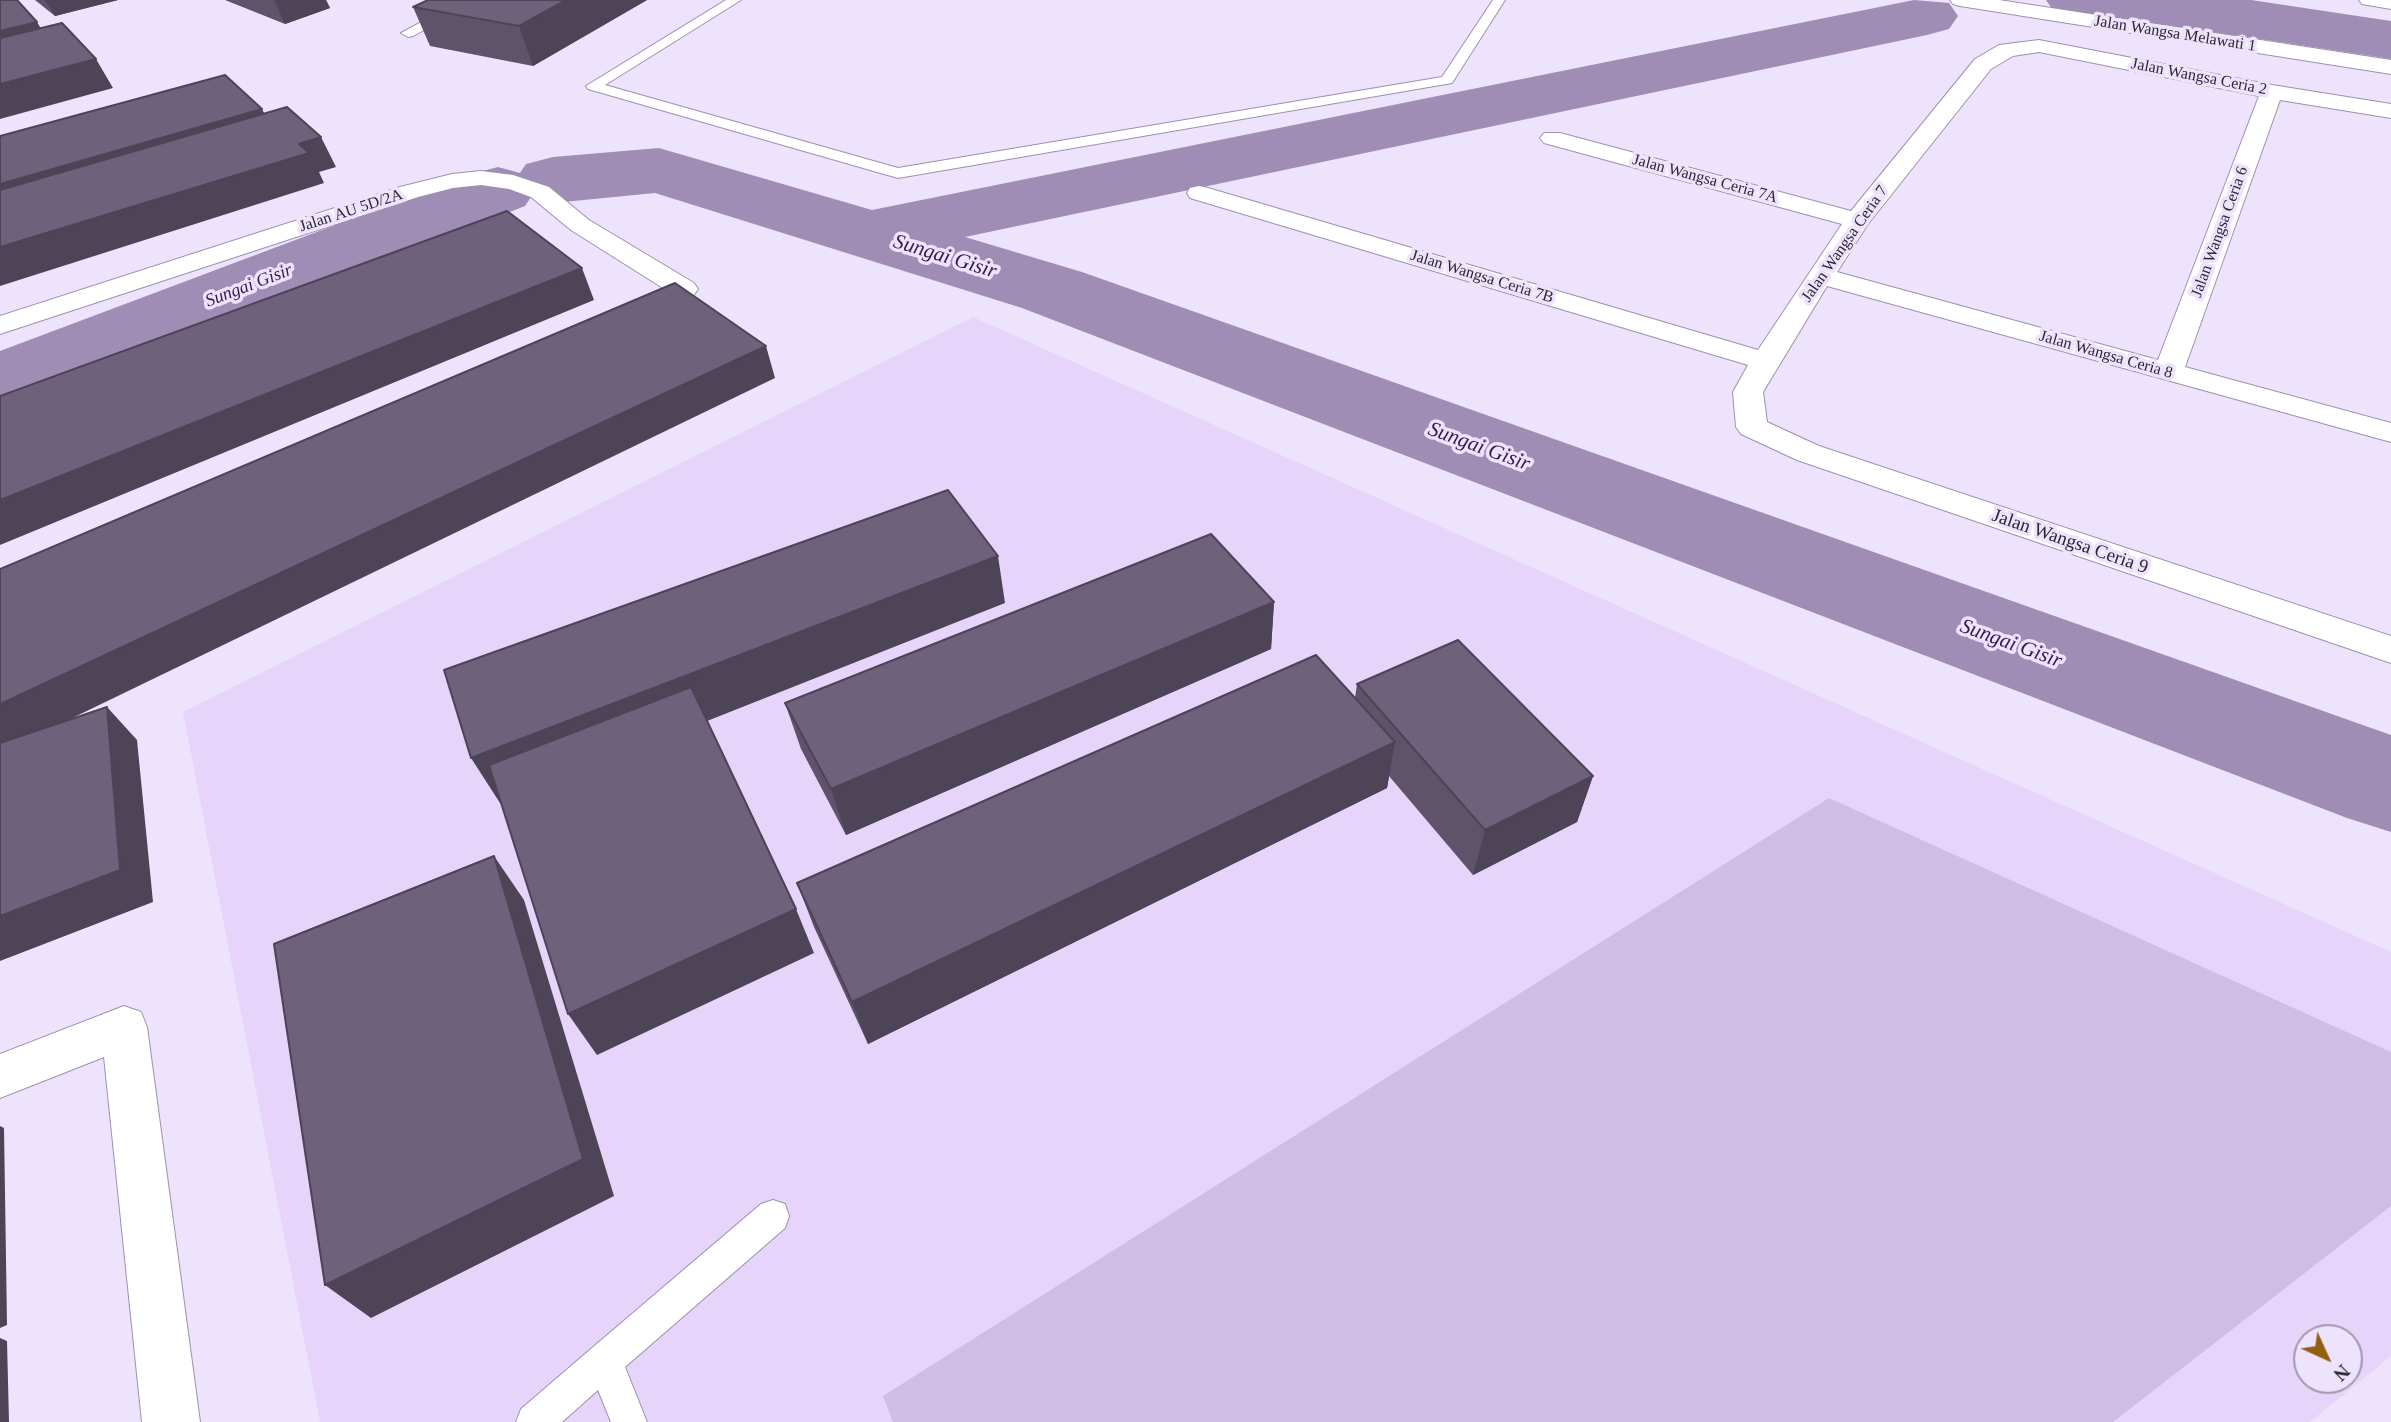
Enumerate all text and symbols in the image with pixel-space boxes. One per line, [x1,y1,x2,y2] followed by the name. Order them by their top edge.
[2093,12,2257,56] street label: Jalan Wangsa Melawati 1
[2130,54,2268,100] street label: Jalan Wangsa Ceria 2
[1630,150,1780,208] street label: Jalan Wangsa Ceria 7A
[2187,164,2253,300] street label: Jalan Wangsa Ceria 6
[1798,182,1892,306] street label: Jalan Wangsa Ceria 7
[297,185,405,237] street label: Jalan AU 5D/2A
[890,229,1000,285] water label: Sungai Gisir
[1408,246,1556,308] street label: Jalan Wangsa Ceria 7B
[202,260,296,312] water label: Sungai Gisir
[2037,327,2175,383] street label: Jalan Wangsa Ceria 8
[1425,417,1533,477] water label: Sungai Gisir
[1989,505,2151,579] street label: Jalan Wangsa Ceria 9
[1957,614,2065,674] water label: Sungai Gisir
[2293,1324,2363,1394] north arrow
[2330,1361,2354,1385] text: N

